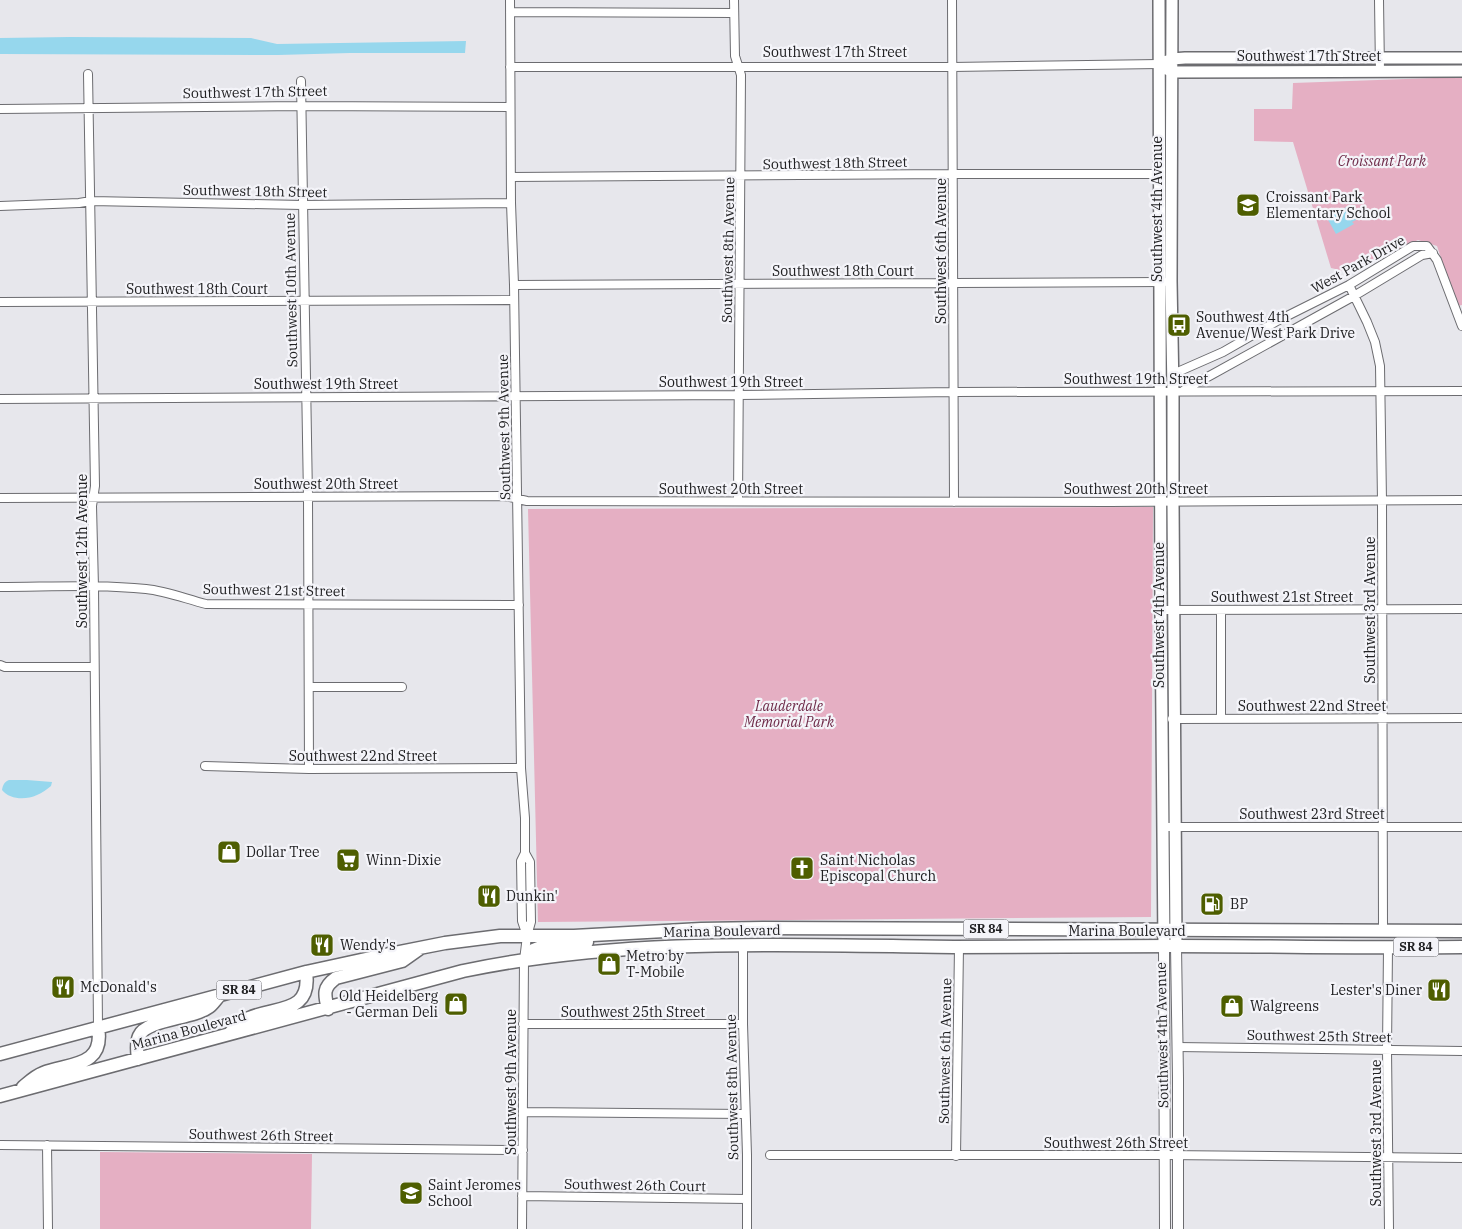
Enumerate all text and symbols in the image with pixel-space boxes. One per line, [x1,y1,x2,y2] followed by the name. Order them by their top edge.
[763,43,907,61] street label: Southwest 17th Street
[1237,47,1381,65] street label: Southwest 17th Street
[183,82,327,102] street label: Southwest 17th Street
[1148,136,1166,282] street label: Southwest 4th Avenue
[1338,152,1427,170] park label: Croissant Park
[763,153,907,173] street label: Southwest 18th Street
[718,177,738,323] street label: Southwest 8th Avenue
[932,178,950,324] street label: Southwest 6th Avenue
[183,181,327,201] street label: Southwest 18th Street
[1266,188,1391,222] place label: Croissant Park Elementary School
[1235,192,1261,218] school or university icon: Croissant Park Elementary School
[281,213,301,367] street label: Southwest 10th Avenue
[1308,231,1408,297] street label: West Park Drive
[772,262,914,280] street label: Southwest 18th Court
[126,280,268,298] street label: Southwest 18th Court
[1196,308,1355,342] place label: Southwest 4th Avenue/West Park Drive
[1166,312,1192,338] bus stop icon: Southwest 4th Avenue/West Park Drive
[494,354,514,500] street label: Southwest 9th Avenue
[1064,370,1208,388] street label: Southwest 19th Street
[659,373,803,391] street label: Southwest 19th Street
[254,375,398,393] street label: Southwest 19th Street
[73,474,91,628] street label: Southwest 12th Avenue
[254,475,398,493] street label: Southwest 20th Street
[659,480,803,498] street label: Southwest 20th Street
[1064,480,1208,498] street label: Southwest 20th Street
[1361,536,1379,684] street label: Southwest 3rd Avenue
[1150,542,1168,688] street label: Southwest 4th Avenue
[203,580,345,600] street label: Southwest 21st Street
[1211,588,1353,606] street label: Southwest 21st Street
[743,697,835,731] park label: Lauderdale Memorial Park
[1238,697,1386,715] street label: Southwest 22nd Street
[289,747,437,765] street label: Southwest 22nd Street
[1239,805,1385,823] street label: Southwest 23rd Street
[216,839,242,865] shop icon: Dollar Tree
[246,843,319,861] place label: Dollar Tree
[335,847,361,873] supermarket icon: Winn-Dixie
[366,851,441,869] place label: Winn-Dixie
[820,851,937,885] place label: Saint Nicholas Episcopal Church
[789,855,815,881] church icon: Saint Nicholas Episcopal Church
[476,883,502,909] restaurant icon: Dunkin'
[506,887,558,905] place label: Dunkin'
[1199,891,1225,917] fuel station icon: BP
[1230,895,1248,913] place label: BP
[964,920,1008,939] road number: SR 84
[663,921,781,941] street label: Marina Boulevard
[1068,922,1186,940] street label: Marina Boulevard
[309,932,335,958] restaurant icon: Wendy's
[340,936,396,954] place label: Wendy's
[1394,938,1438,956] road number: SR 84
[626,947,685,981] place label: Metro by T-Mobile
[596,951,622,977] shop icon: Metro by T-Mobile
[1152,962,1172,1108] street label: Southwest 4th Avenue
[50,974,76,1000] restaurant icon: McDonald's
[1426,977,1452,1003] restaurant icon: Lester's Diner
[80,978,157,996] place label: McDonald's
[935,978,955,1124] street label: Southwest 6th Avenue
[216,980,262,1000] road number: SR 84
[1330,981,1423,999] place label: Lester's Diner
[339,987,438,1021] place label: Old Heidelberg - German Deli
[443,991,469,1017] shop icon: Old Heidelberg - German Deli
[1219,993,1245,1019] shop icon: Walgreens
[1250,997,1319,1015] place label: Walgreens
[561,1003,705,1021] street label: Southwest 25th Street
[130,1006,249,1054] street label: Marina Boulevard
[502,1009,520,1155] street label: Southwest 9th Avenue
[722,1014,742,1160] street label: Southwest 8th Avenue
[1247,1026,1391,1046] street label: Southwest 25th Street
[1367,1059,1385,1207] street label: Southwest 3rd Avenue
[189,1125,333,1145] street label: Southwest 26th Street
[1044,1134,1188,1152] street label: Southwest 26th Street
[564,1175,706,1195] street label: Southwest 26th Court
[428,1176,521,1210] place label: Saint Jeromes School
[398,1180,424,1206] school or university icon: Saint Jeromes School

